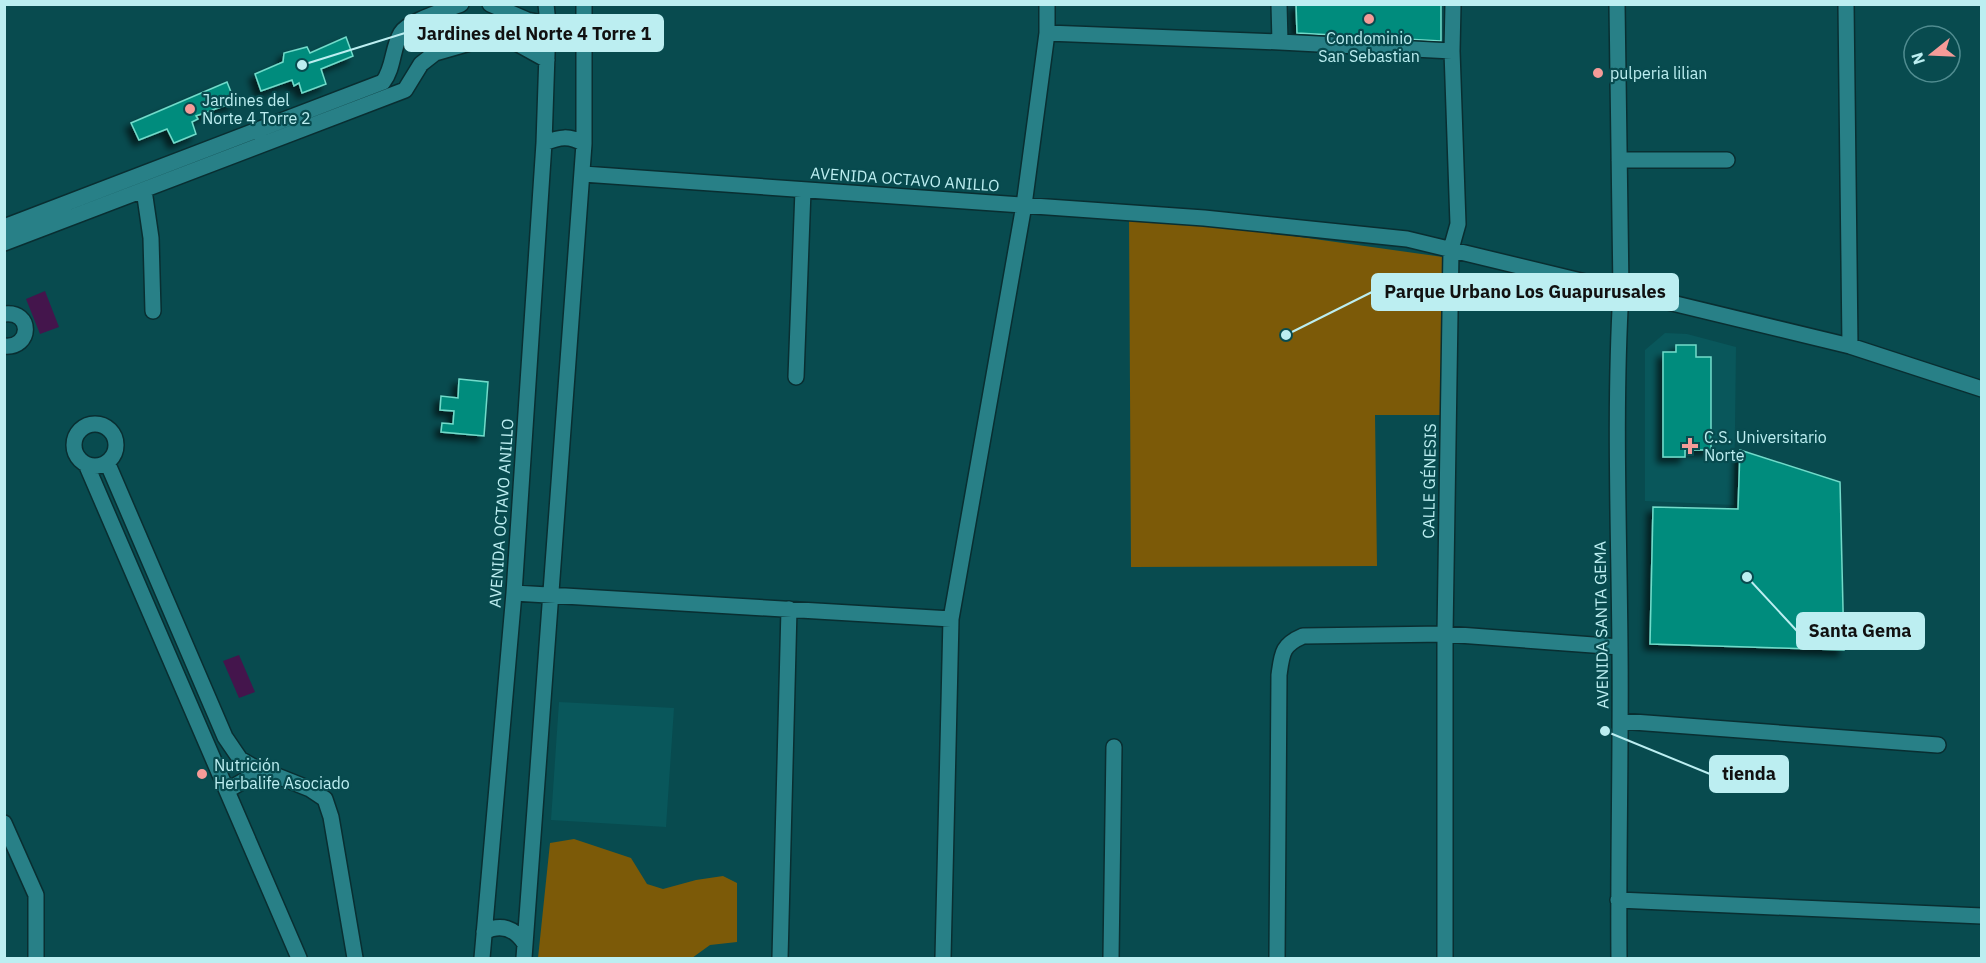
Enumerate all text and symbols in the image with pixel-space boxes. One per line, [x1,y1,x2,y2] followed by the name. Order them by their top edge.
[1362,12,1376,26] marker: Condominio San Sebastian
[405,15,663,51] callout: Jardines del Norte 4 Torre 1
[417,22,651,45] text: Jardines del Norte 4 Torre 1
[1902,24,1962,84] north arrow
[1318,28,1420,66] place label: Condominio San Sebastian
[1906,50,1929,67] text: N
[1610,63,1707,83] place label: pulperia lilian
[1591,66,1605,80] marker: pulperia lilian
[202,90,311,128] place label: Jardines del Norte 4 Torre 2
[183,102,197,116] marker: Jardines del Norte 4 Torre 2
[810,162,1000,196] street label: AVENIDA OCTAVO ANILLO
[1372,274,1678,310] callout: Parque Urbano Los Guapurusales
[1384,280,1666,303] text: Parque Urbano Los Guapurusales
[484,418,518,608] street label: AVENIDA OCTAVO ANILLO
[1417,423,1440,539] street label: CALLE GÉNESIS
[1704,427,1827,465] place label: C.S. Universitario Norte
[1681,437,1699,455] marker: C.S. Universitario Norte
[1590,541,1612,709] street label: AVENIDA SANTA GEMA
[1797,613,1924,649] callout: Santa Gema
[1809,619,1911,642] text: Santa Gema
[214,755,350,793] place label: Nutrición Herbalife Asociado
[1710,756,1788,792] callout: tienda
[1722,762,1776,785] text: tienda
[195,767,209,781] marker: Nutrición Herbalife Asociado

